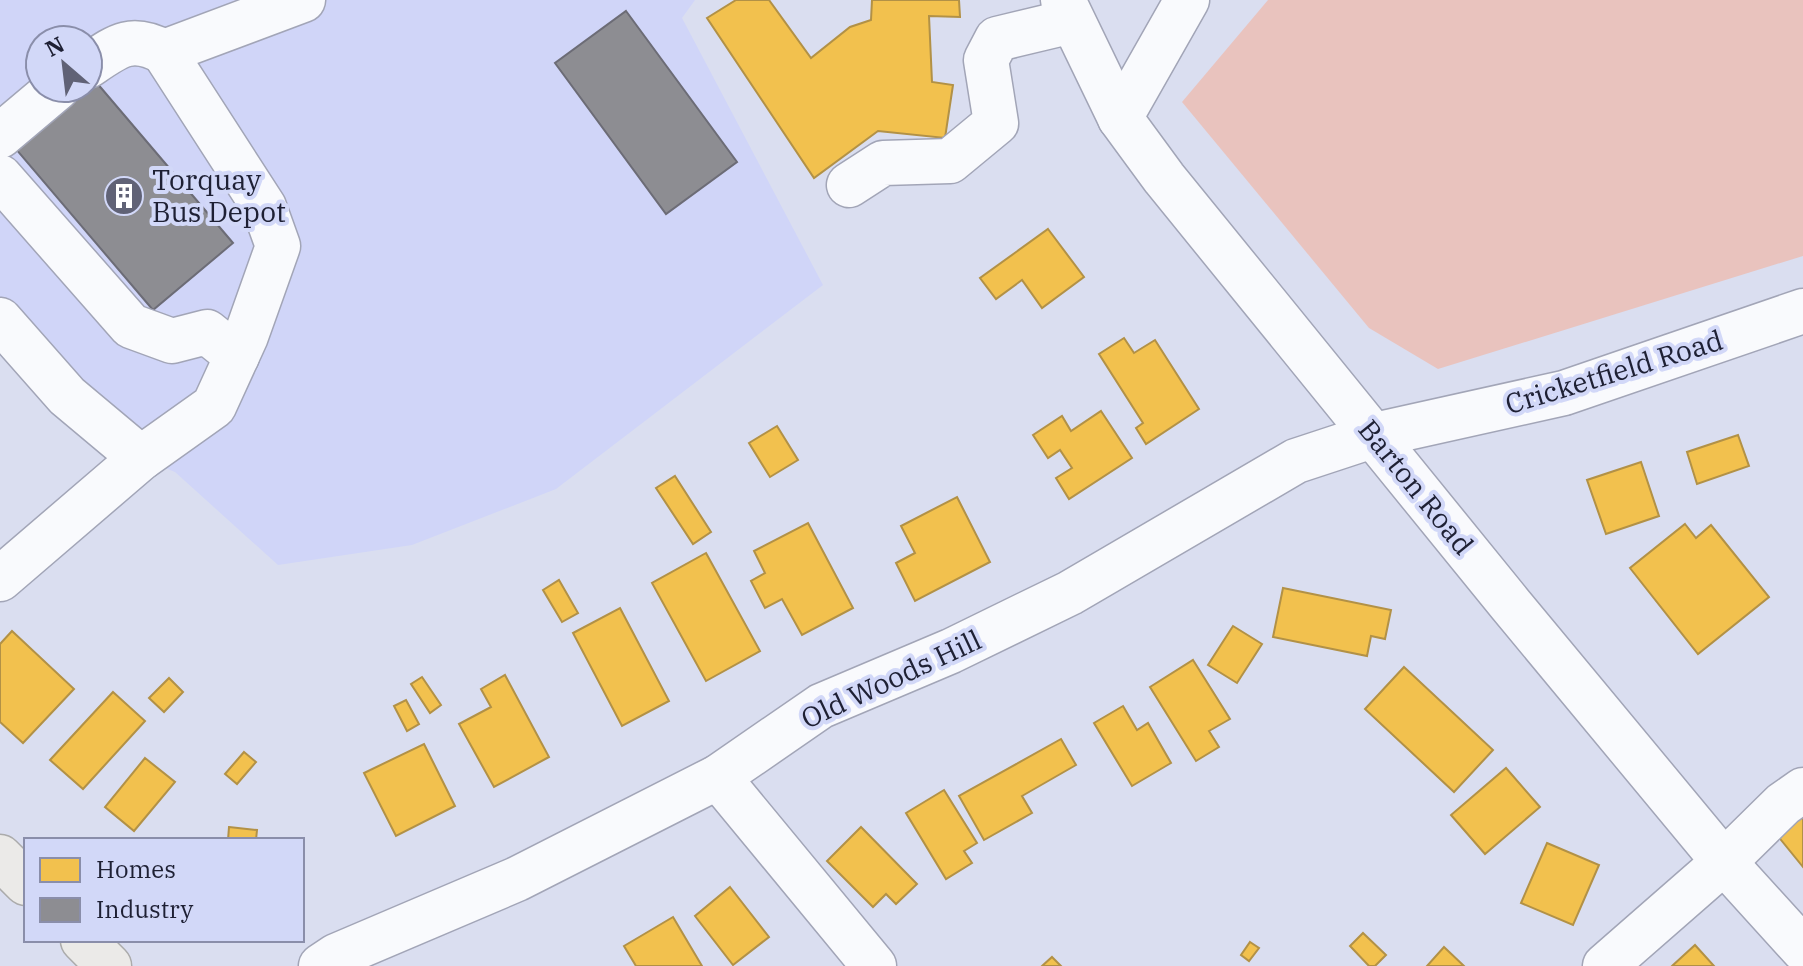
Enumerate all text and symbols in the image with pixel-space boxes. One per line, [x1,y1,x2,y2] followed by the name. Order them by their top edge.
[24,24,104,104] north arrow
[40,29,69,63] text: N
[152,161,286,230] place label: Torquay Bus Depot
[103,175,145,217] building icon: Torquay Bus Depot
[1501,321,1727,422] street label: Cricketfield Road
[1351,411,1482,562] street label: Barton Road
[795,621,987,736] street label: Old Woods Hill
[24,838,304,942] legend
[96,853,176,885] text: Homes
[96,893,193,925] text: Industry

